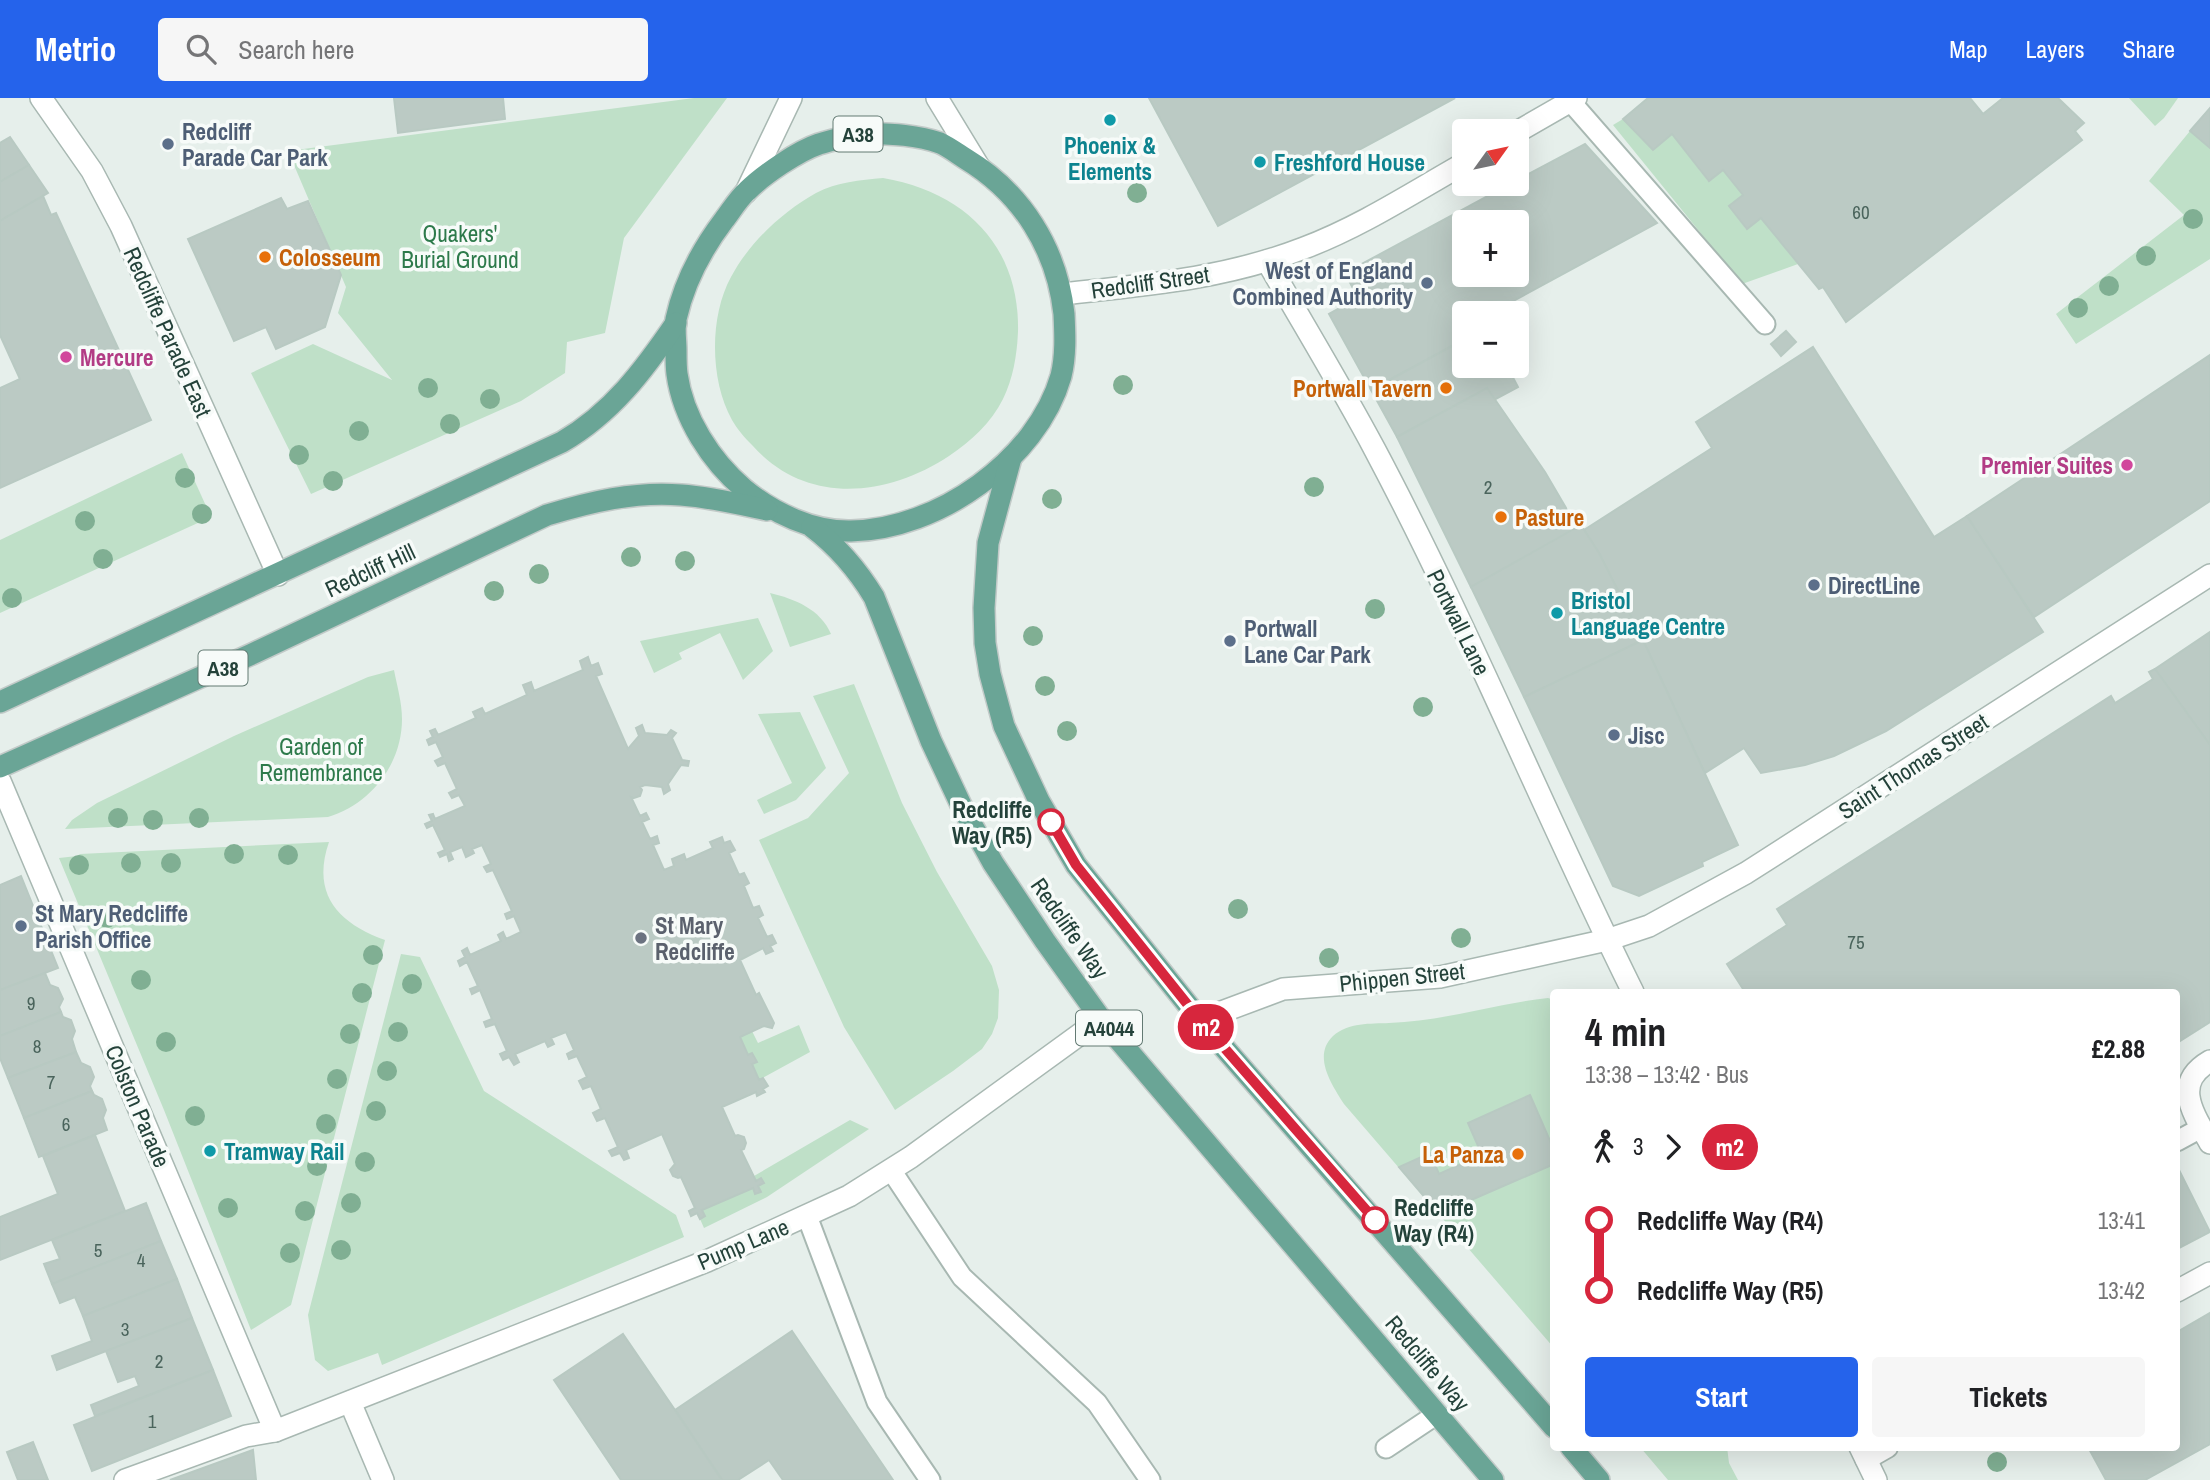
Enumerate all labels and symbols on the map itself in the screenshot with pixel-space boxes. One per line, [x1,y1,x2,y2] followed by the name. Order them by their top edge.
[1102,112,1118,128] marker: Phoenix & Elements
[182,116,328,173] place label: Redcliff Parade Car Park
[834,117,882,152] road number: A38
[1452,119,1530,196] north arrow
[1064,130,1156,187] place label: Phoenix & Elements
[160,136,176,152] marker: Redcliff Parade Car Park
[1274,147,1425,178] place label: Freshford House
[1252,154,1268,170] marker: Freshford House
[1852,199,1870,225] house number: 60
[401,218,519,275] park label: Quakers' Burial Ground
[117,242,219,422] street label: Redcliffe Parade East
[279,242,381,273] place label: Colosseum
[257,249,273,265] marker: Colosseum
[1232,255,1414,312] place label: West of England Combined Authority
[1089,258,1211,306] street label: Redcliff Street
[1419,275,1435,291] marker: West of England Combined Authority
[80,342,153,373] place label: Mercure
[58,349,74,365] marker: Mercure
[1293,373,1432,404] place label: Portwall Tavern
[1438,380,1454,396] marker: Portwall Tavern
[1981,450,2113,481] place label: Premier Suites
[2119,457,2135,473] marker: Premier Suites
[1484,474,1492,500] house number: 2
[1515,502,1584,533] place label: Pasture
[1493,509,1509,525] marker: Pasture
[320,536,420,604] street label: Redcliff Hill
[1420,564,1498,680] street label: Portwall Lane
[1828,570,1920,601] place label: DirectLine
[1806,577,1822,593] marker: DirectLine
[1571,585,1725,642] place label: Bristol Language Centre
[1549,605,1565,621] marker: Bristol Language Centre
[1244,613,1371,670] place label: Portwall Lane Car Park
[1222,633,1238,649] marker: Portwall Lane Car Park
[198,650,248,686] road number: A38
[1832,706,1994,826] street label: Saint Thomas Street
[1628,720,1665,751] place label: Jisc
[1606,727,1622,743] marker: Jisc
[259,731,383,788] park label: Garden of Remembrance
[952,794,1032,851] place label: Redcliffe Way (R5)
[1038,809,1064,835] marker: Redcliffe Way (R5)
[1024,871,1116,985] street label: Redcliffe Way
[35,898,188,955] place label: St Mary Redcliffe Parish Office
[655,910,735,967] place label: St Mary Redcliffe
[13,918,29,934] marker: St Mary Redcliffe Parish Office
[1847,929,1865,955] house number: 75
[633,930,649,946] marker: St Mary Redcliffe
[1338,955,1466,999] street label: Phippen Street
[27,990,35,1016] house number: 9
[1174,1004,1238,1050] line badge: m2
[1076,1010,1142,1046] road number: A4044
[33,1033,41,1059] house number: 8
[98,1040,178,1172] street label: Colston Parade
[47,1069,56,1095] house number: 7
[62,1111,70,1137] house number: 6
[224,1136,345,1167] place label: Tramway Rail
[1422,1139,1505,1170] place label: La Panza
[202,1143,218,1159] marker: Tramway Rail
[1510,1146,1526,1162] marker: La Panza
[1394,1192,1474,1249] place label: Redcliffe Way (R4)
[1362,1207,1388,1233] marker: Redcliffe Way (R4)
[693,1211,793,1277] street label: Pump Lane
[94,1237,103,1263] house number: 5
[137,1247,146,1273] house number: 4
[1379,1308,1478,1418] street label: Redcliffe Way
[121,1316,129,1342] house number: 3
[155,1348,163,1374] house number: 2
[148,1408,157,1434] house number: 1

